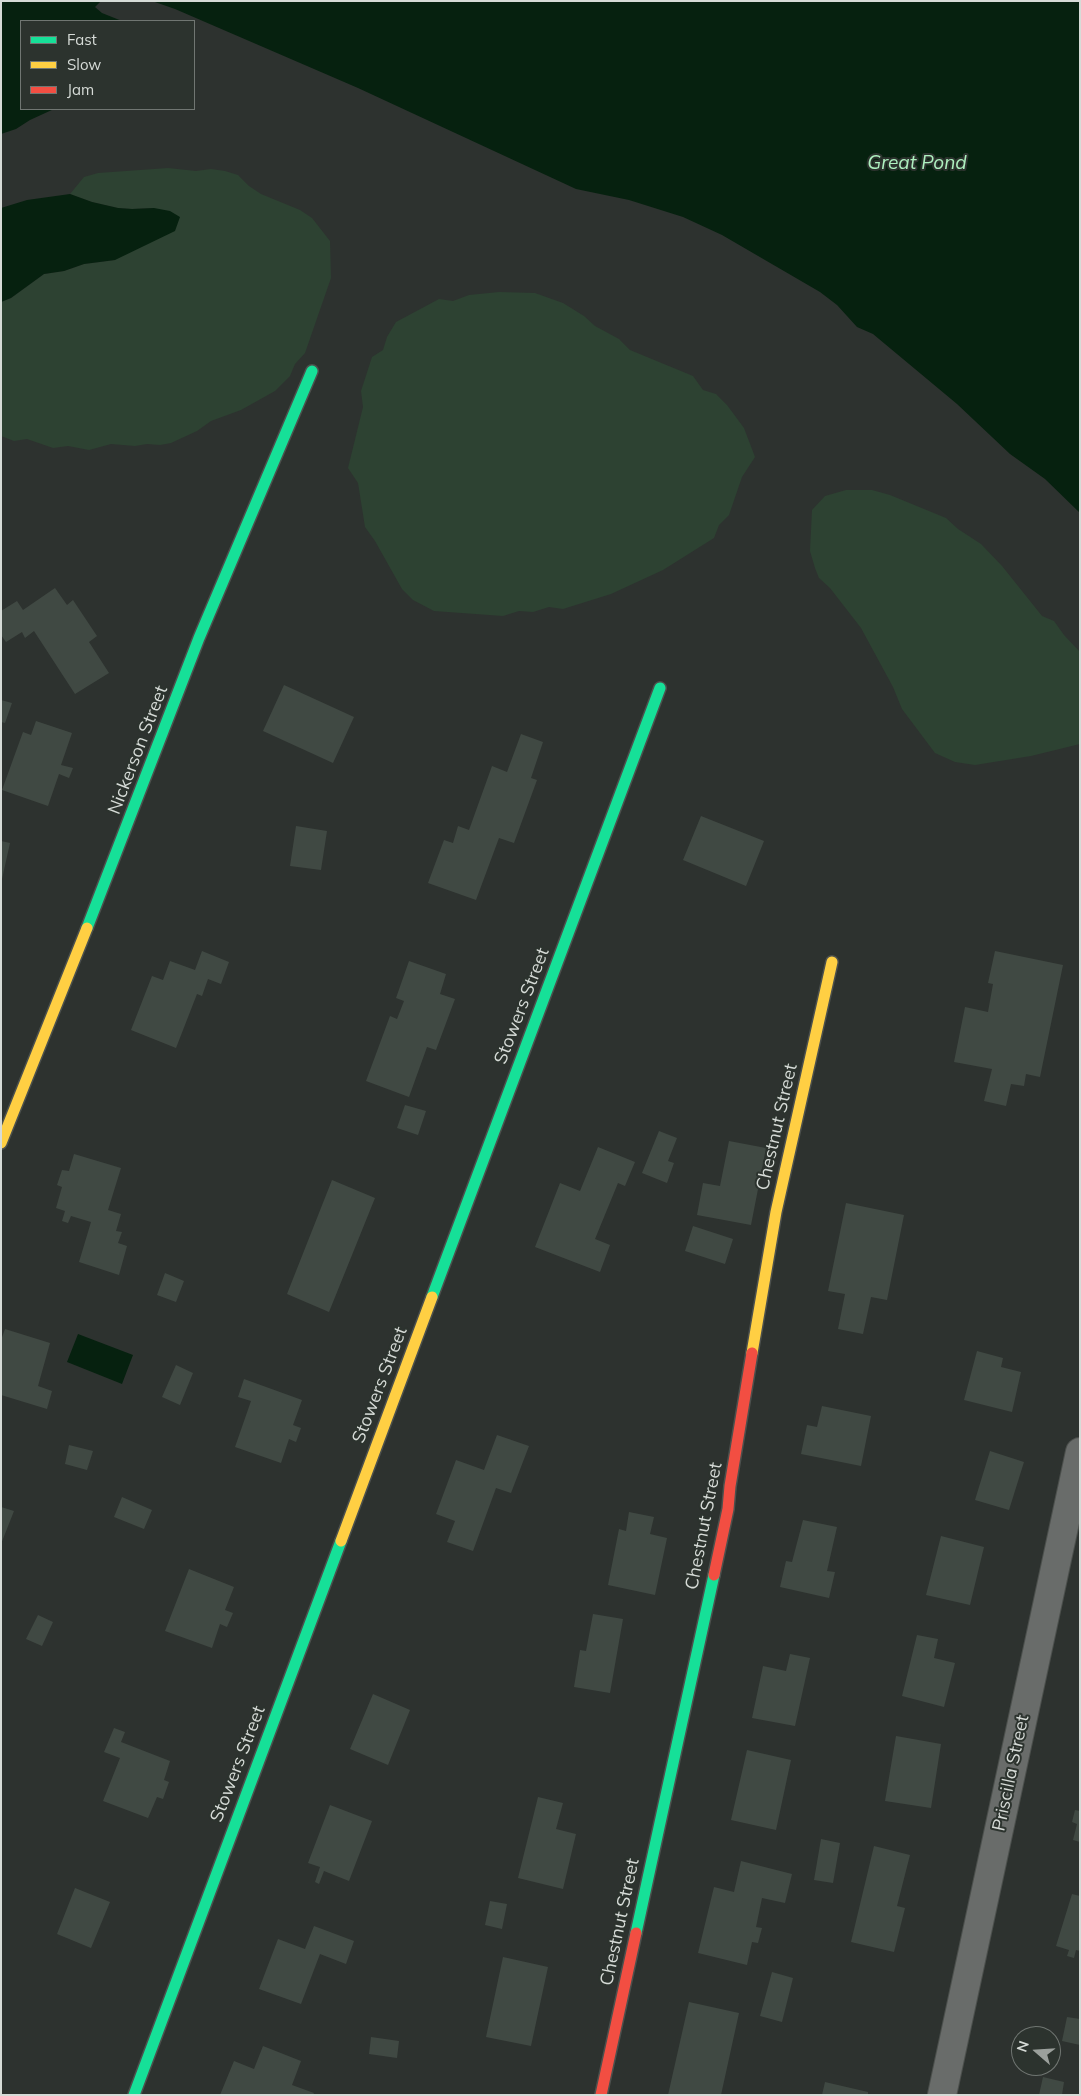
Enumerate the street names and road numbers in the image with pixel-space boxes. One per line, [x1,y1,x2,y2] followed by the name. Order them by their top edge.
[104,683,172,817] street label: Nickerson Street
[490,945,554,1067] street label: Stowers Street
[752,1061,802,1193] street label: Chestnut Street
[348,1324,412,1446] street label: Stowers Street
[681,1460,727,1592] street label: Chestnut Street
[206,1703,270,1825] street label: Stowers Street
[988,1713,1034,1833] street label: Priscilla Street
[596,1856,644,1988] street label: Chestnut Street

